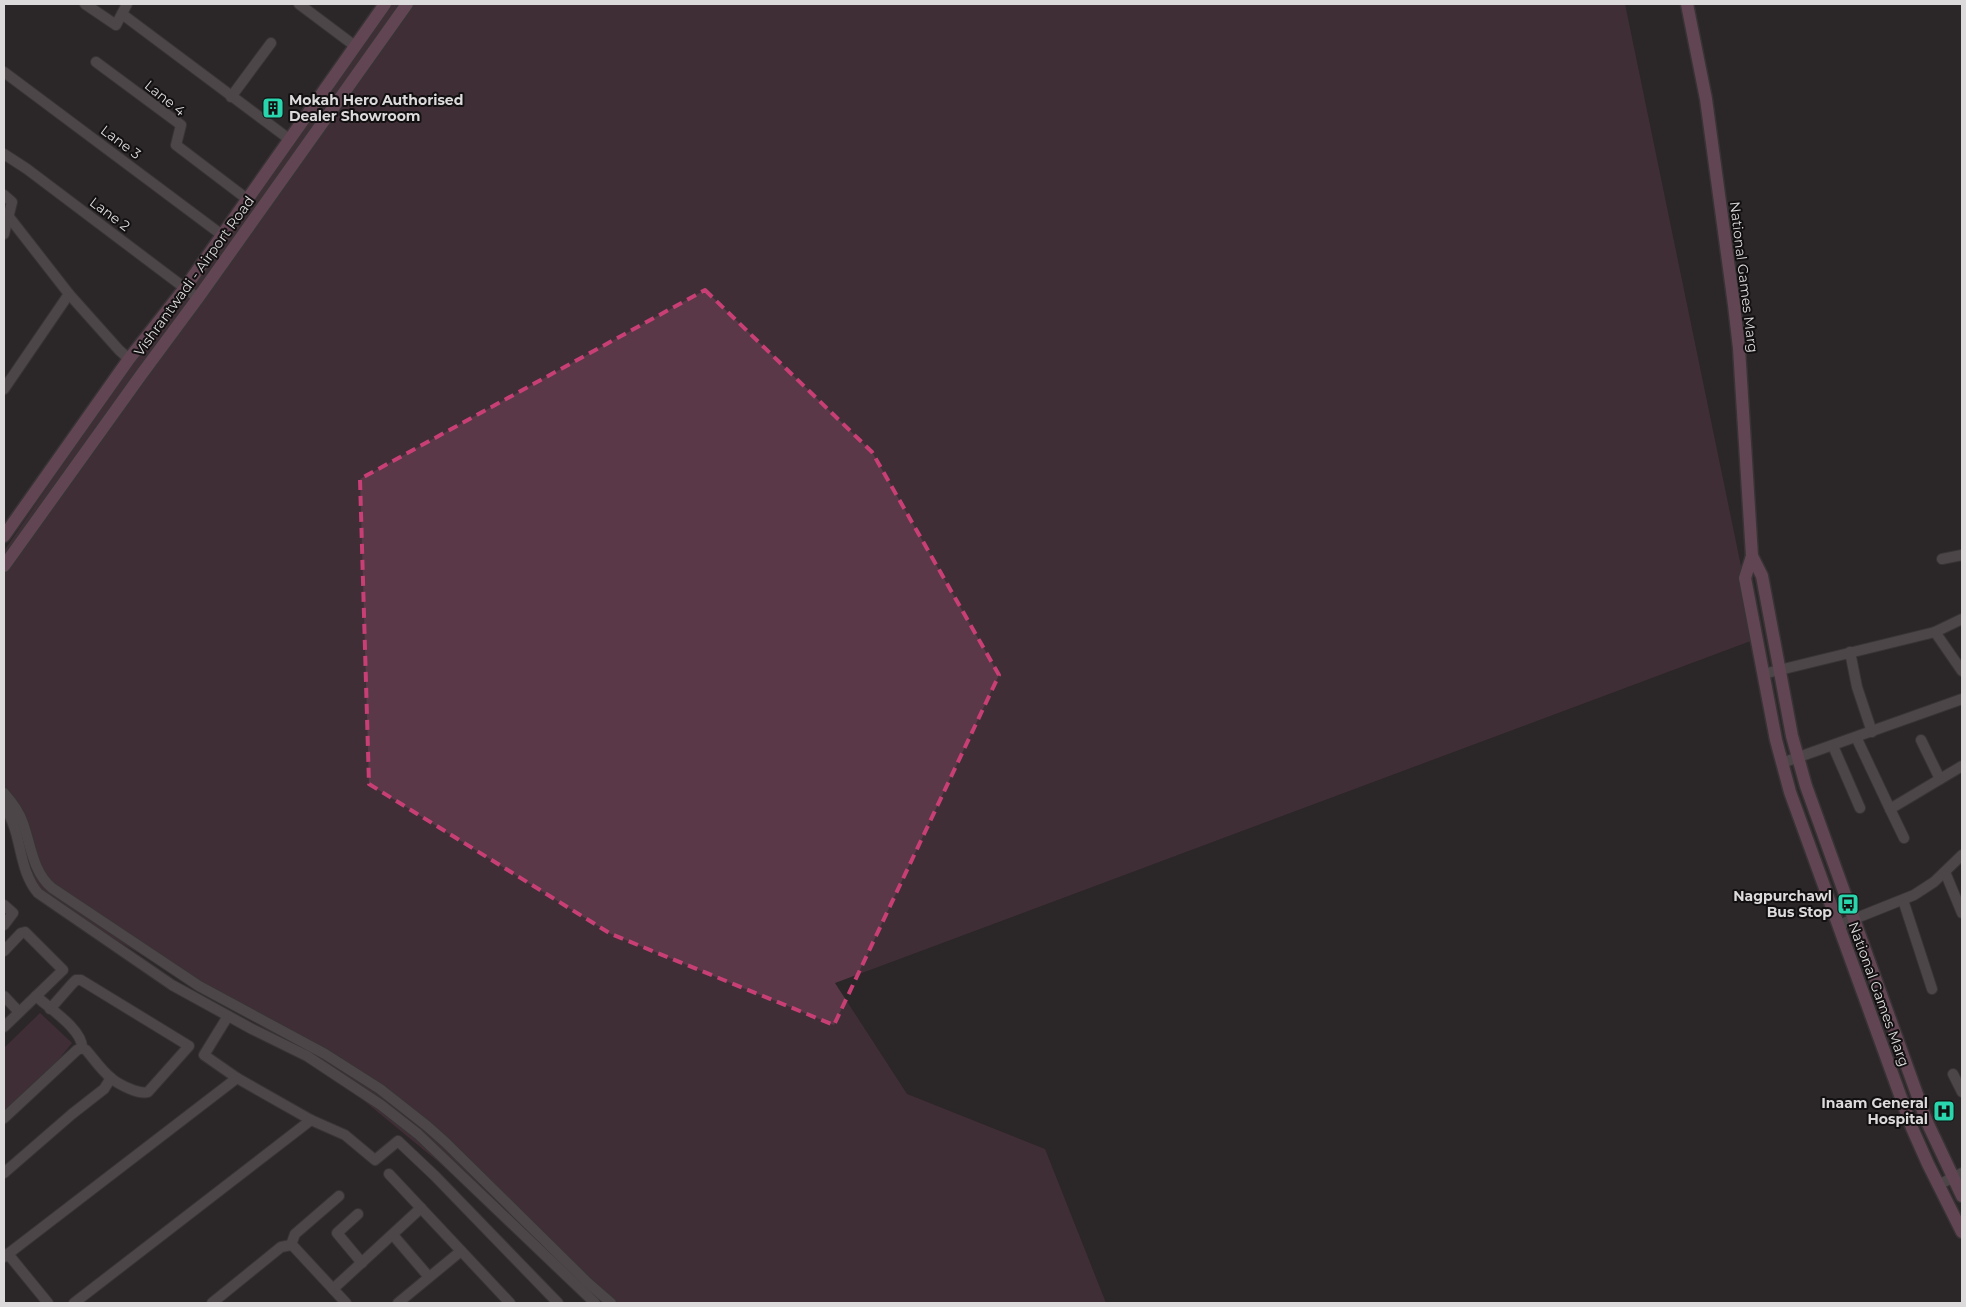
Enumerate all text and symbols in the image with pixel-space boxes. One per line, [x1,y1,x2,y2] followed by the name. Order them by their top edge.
[141,76,190,120] street label: Lane 4
[289,91,463,125] place label: Mokah Hero Authorised Dealer Showroom
[261,96,285,120] building icon: Mokah Hero Authorised Dealer Showroom
[97,121,145,163] street label: Lane 3
[130,192,258,360] street label: Vishrantwadi - Airport Road
[86,193,134,235] street label: Lane 2
[1726,200,1762,354] street label: National Games Marg
[1733,887,1832,921] place label: Nagpurchawl Bus Stop
[1836,892,1860,916] bus stop icon: Nagpurchawl Bus Stop
[1844,919,1914,1069] street label: National Games Marg
[1821,1094,1928,1128] place label: Inaam General Hospital
[1932,1099,1956,1123] hospital icon: Inaam General Hospital

